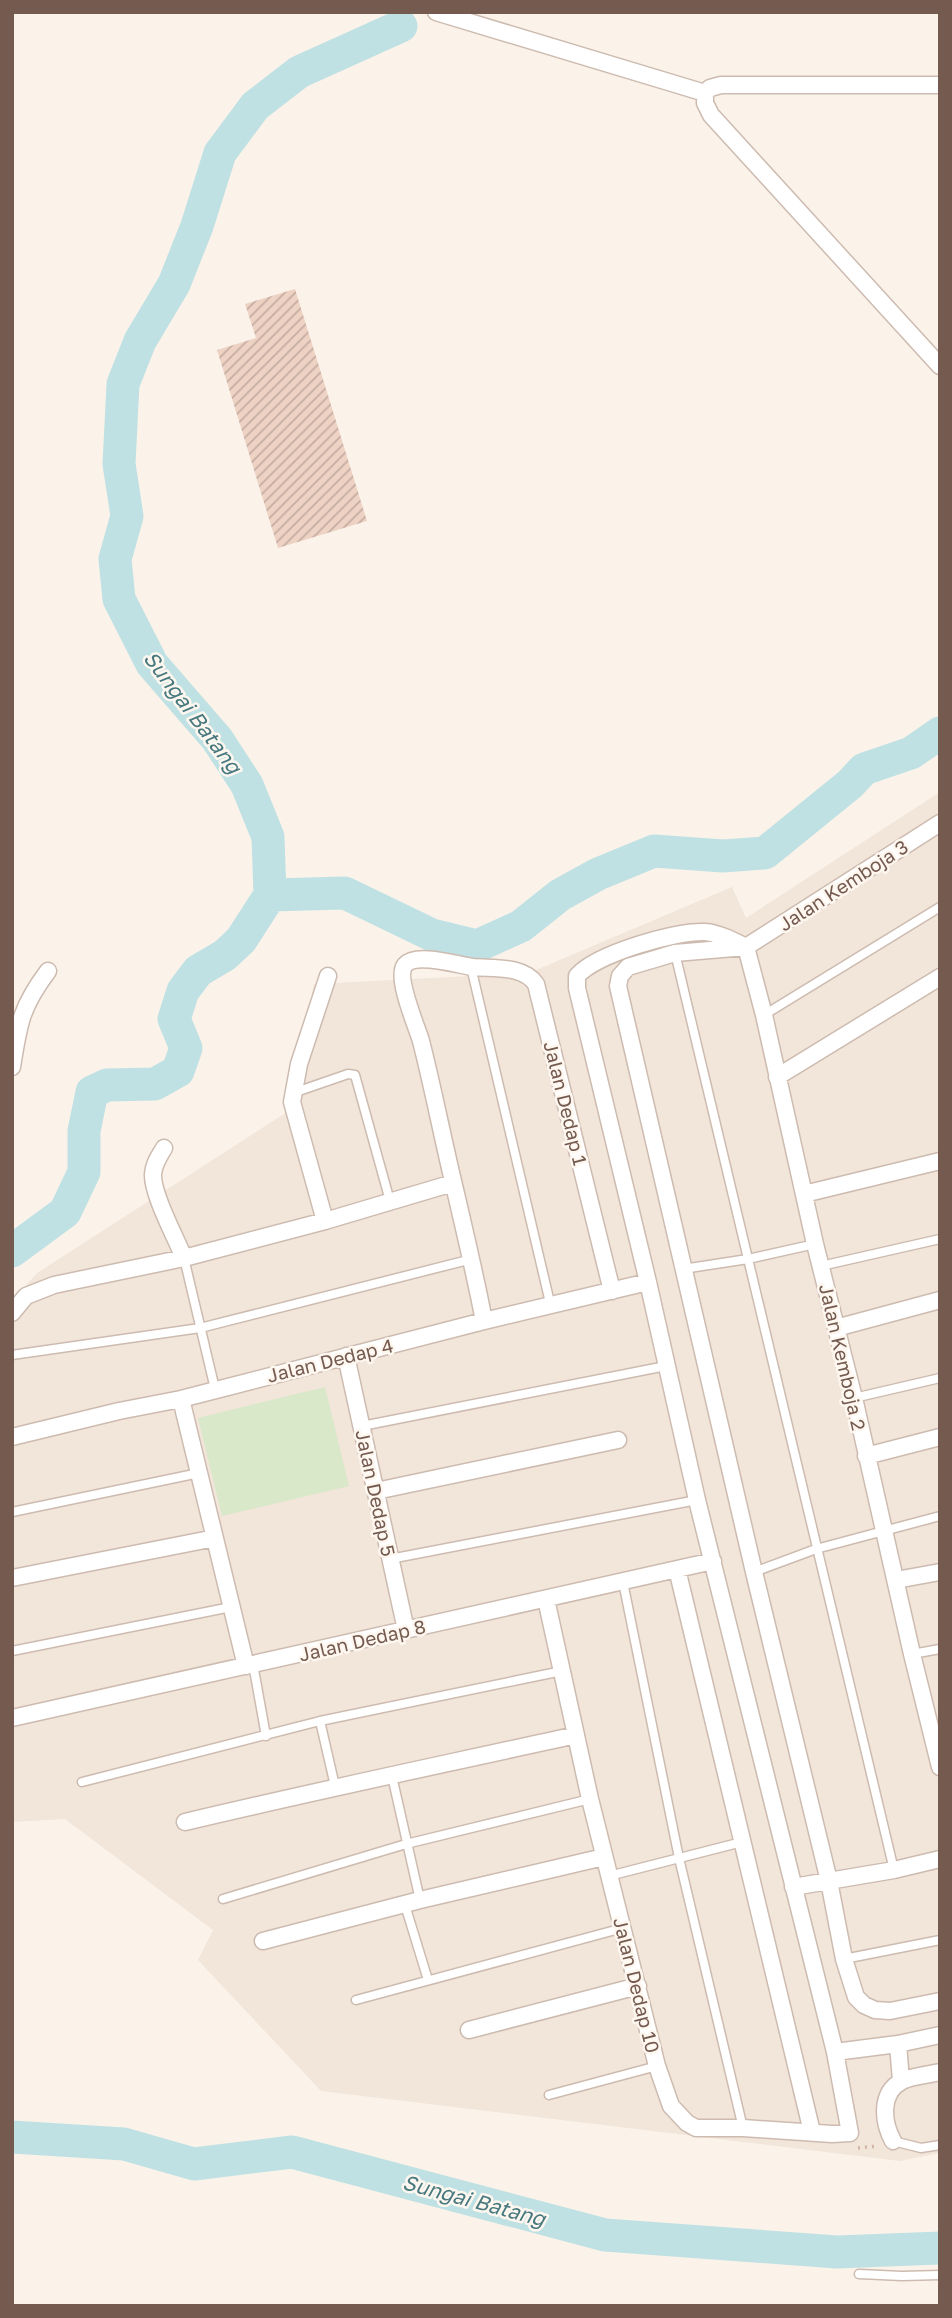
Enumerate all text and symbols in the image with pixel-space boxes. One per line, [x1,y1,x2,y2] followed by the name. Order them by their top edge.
[139,646,249,780] water label: Sungai Batang
[774,835,912,935] street label: Jalan Kemboja 3
[539,1039,593,1167] street label: Jalan Dedap 1
[815,1281,871,1433] street label: Jalan Kemboja 2
[264,1333,396,1387] street label: Jalan Dedap 4
[351,1428,401,1558] street label: Jalan Dedap 5
[296,1614,428,1666] street label: Jalan Dedap 8
[609,1915,665,2055] street label: Jalan Dedap 10
[400,2168,550,2232] water label: Sungai Batang

